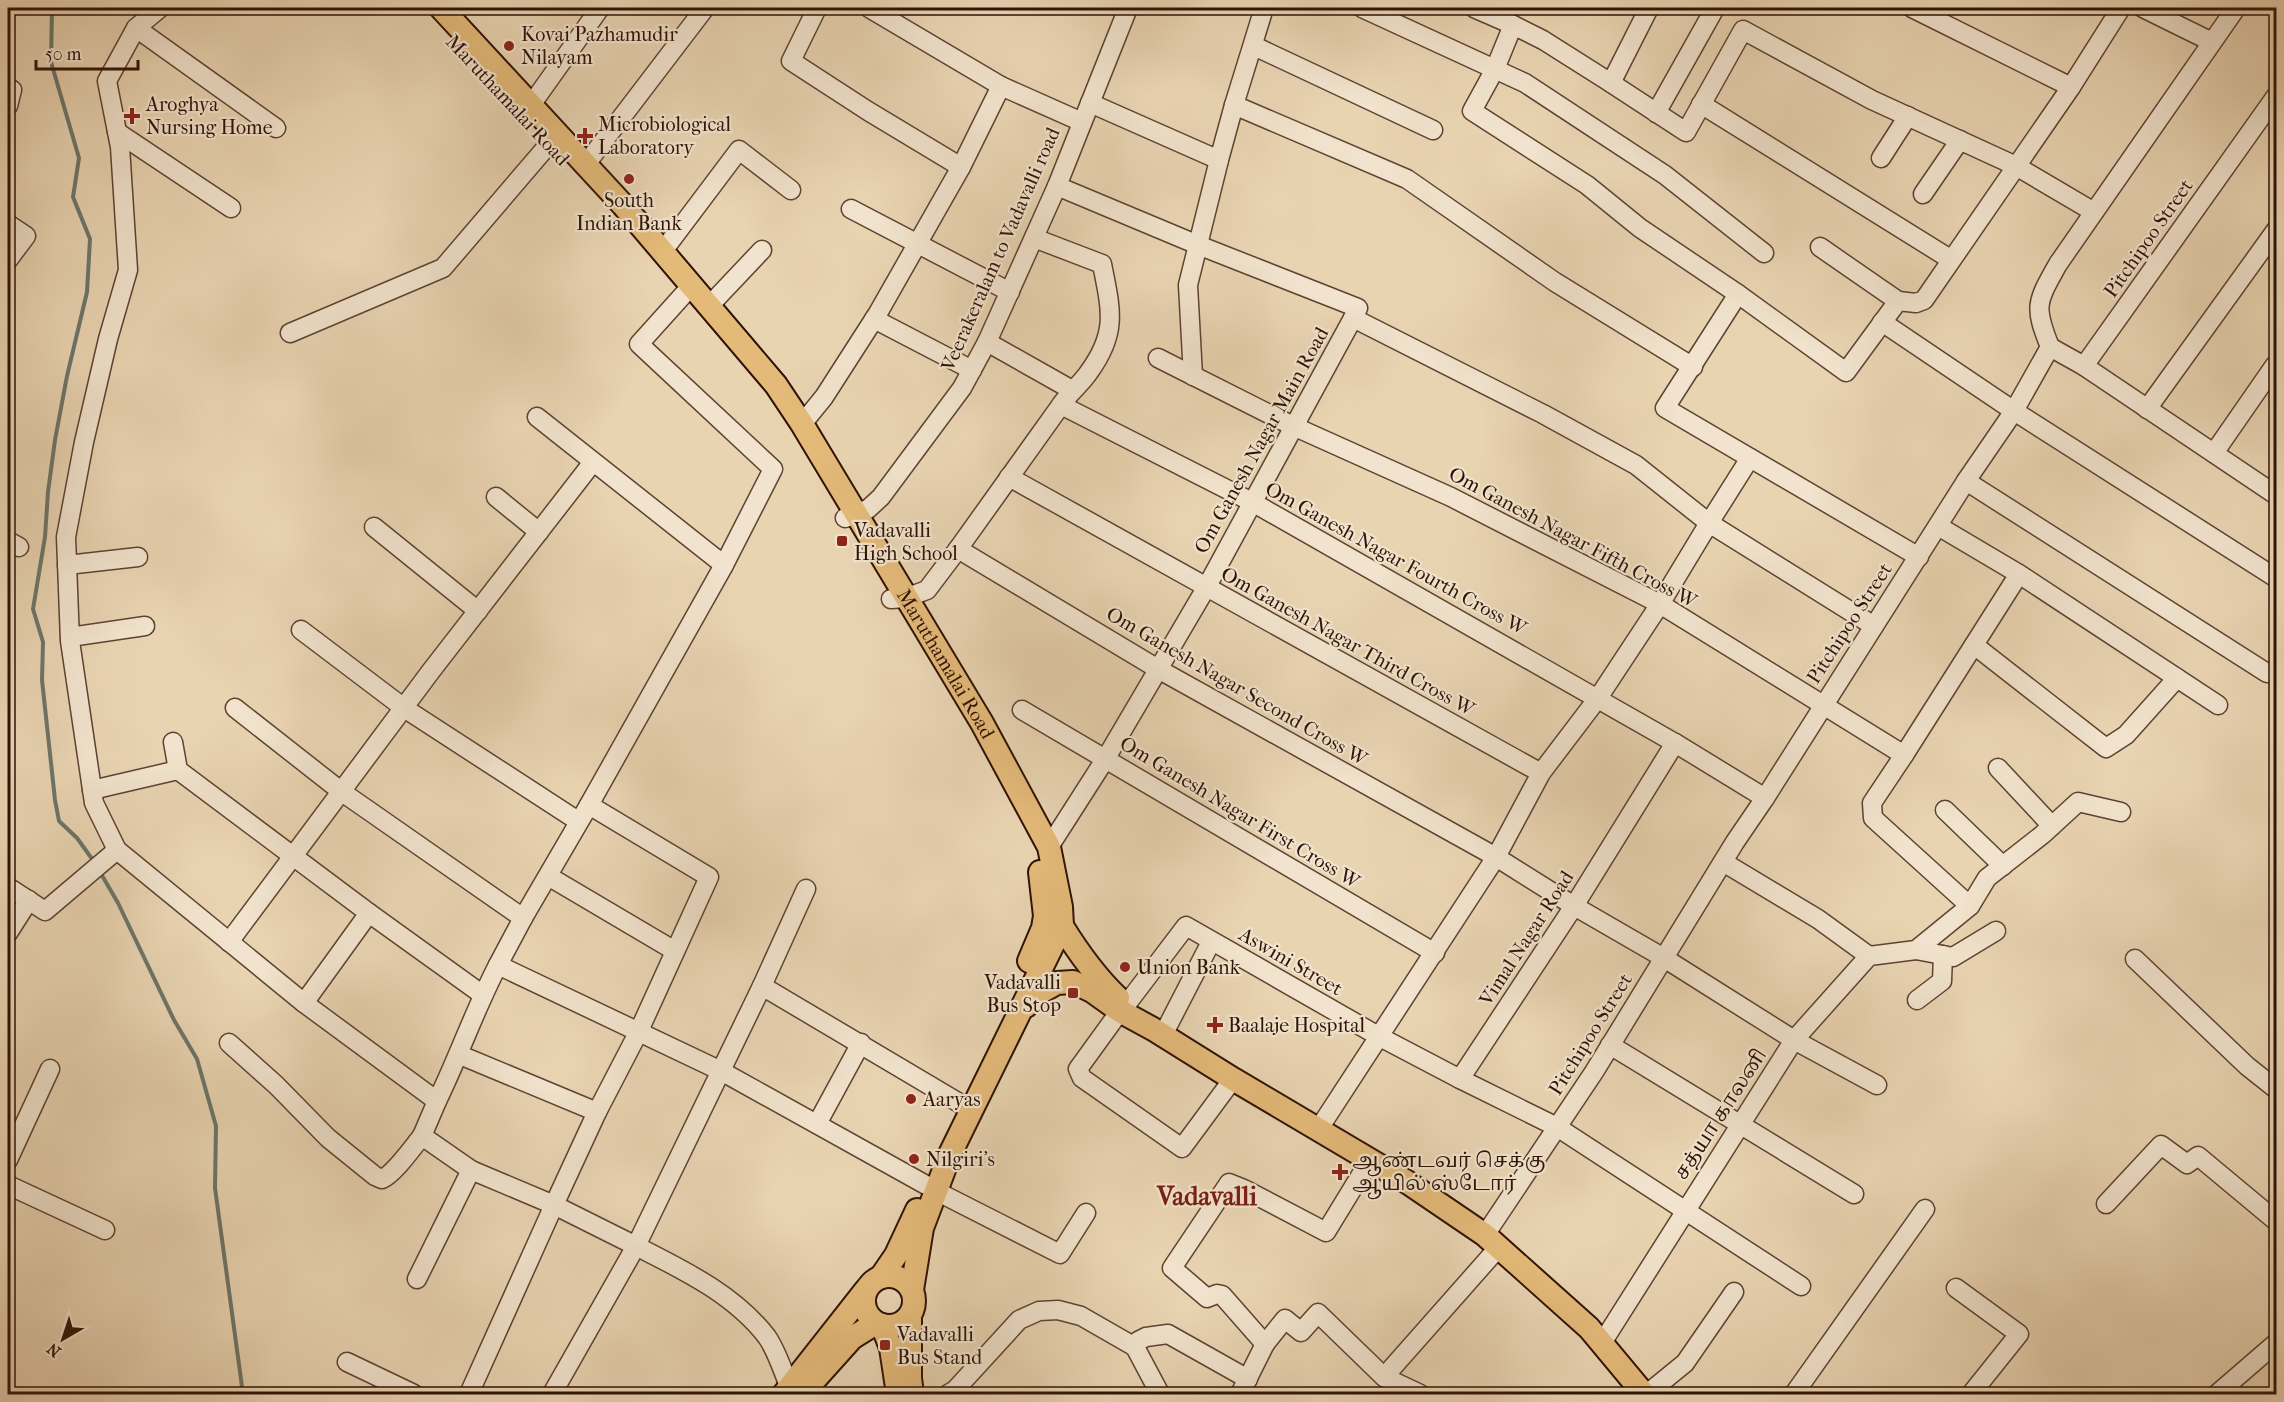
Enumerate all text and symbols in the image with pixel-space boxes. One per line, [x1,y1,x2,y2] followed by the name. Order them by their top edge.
[521,23,678,69] place label: Kovai Pazhamudir Nilayam
[441,30,575,171] street label: Maruthamalai Road
[36,33,138,71] scale bar
[502,39,516,53] marker: Kovai Pazhamudir Nilayam
[45,44,82,65] text: 50 m
[145,93,273,139] place label: Aroghya Nursing Home
[123,107,141,125] marker: Aroghya Nursing Home
[598,113,732,159] place label: Microbiological Laboratory
[936,123,1065,375] street label: Veerakeralam to Vadavalli road
[576,127,594,145] marker: Microbiological Laboratory
[622,172,636,186] marker: South Indian Bank
[2099,175,2198,302] street label: Pitchipoo Street
[576,189,682,235] place label: South Indian Bank
[1190,322,1334,557] street label: Om Ganesh Nagar Main Road
[1445,462,1702,613] street label: Om Ganesh Nagar Fifth Cross W
[1261,477,1531,641] street label: Om Ganesh Nagar Fourth Cross W
[853,519,958,565] place label: Vadavalli High School
[835,534,849,548] marker: Vadavalli High School
[1802,559,1897,688] street label: Pitchipoo Street
[1217,562,1480,722] street label: Om Ganesh Nagar Third Cross W
[892,585,1000,744] street label: Maruthamalai Road
[1102,602,1372,771] street label: Om Ganesh Nagar Second Cross W
[1116,732,1365,894] street label: Om Ganesh Nagar First Cross W
[1474,866,1579,1011] street label: Vimal Nagar Road
[1234,922,1347,1000] street label: Aswini Street
[1137,956,1241,979] place label: Union Bank
[1118,960,1132,974] marker: Union Bank
[1544,969,1637,1099] street label: Pitchipoo Street
[983,971,1061,1017] place label: Vadavalli Bus Stop
[1066,986,1080,1000] marker: Vadavalli Bus Stop
[1228,1014,1366,1037] place label: Baalaje Hospital
[1206,1016,1224,1034] marker: Baalaje Hospital
[1670,1044,1771,1184] street label: சத்யா காலனி
[922,1088,981,1111] place label: Aaryas
[904,1092,918,1106] marker: Aaryas
[926,1148,995,1171] place label: Nilgiri's
[1352,1149,1546,1200] place label: ஆண்டவர் செக்கு ஆயில் ஸ்டோர்
[907,1152,921,1166] marker: Nilgiri's
[1333,1165,1347,1179] marker: ஆண்டவர் செக்கு ஆயில் ஸ்டோர்
[1156,1181,1257,1212] district label: Vadavalli
[33,1309,93,1369] north arrow
[896,1323,983,1369] place label: Vadavalli Bus Stand
[878,1338,892,1352] marker: Vadavalli Bus Stand
[43,1339,65,1361] text: N

